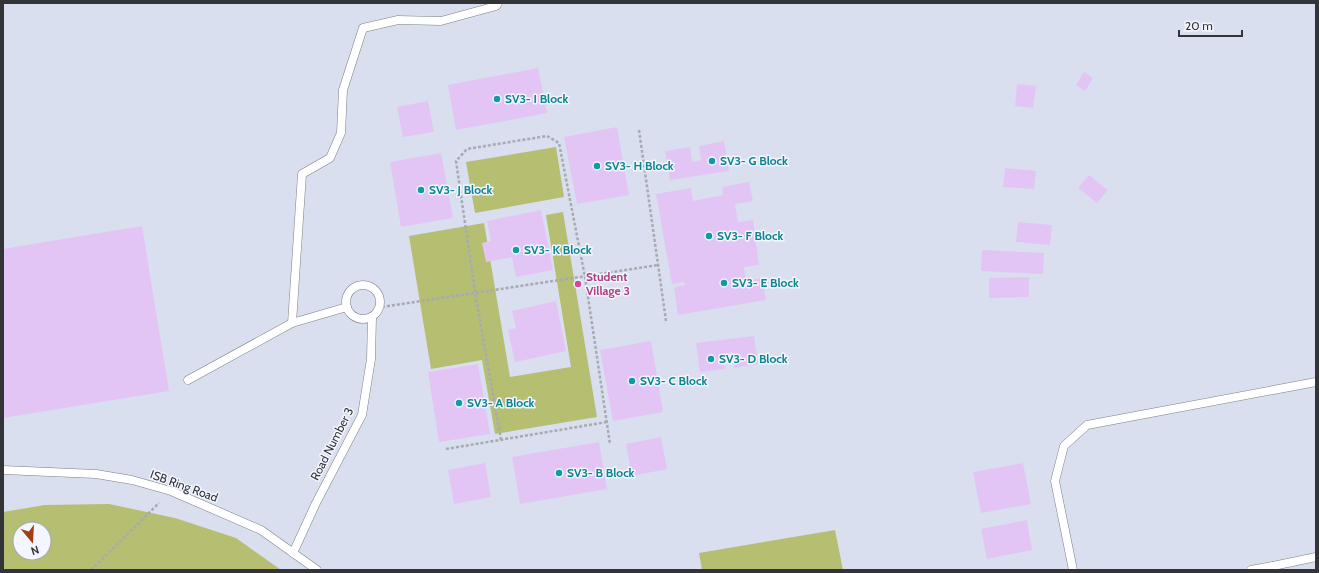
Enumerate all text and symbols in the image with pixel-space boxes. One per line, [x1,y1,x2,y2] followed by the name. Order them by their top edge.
[1179,12,1242,38] scale bar
[1185,18,1213,33] text: 20 m
[505,91,568,106] place label: SV3- I Block
[492,94,502,104] marker: SV3- I Block
[720,153,788,168] place label: SV3- G Block
[707,156,717,166] marker: SV3- G Block
[605,158,674,173] place label: SV3- H Block
[592,161,602,171] marker: SV3- H Block
[429,182,492,197] place label: SV3- J Block
[416,185,426,195] marker: SV3- J Block
[717,228,783,243] place label: SV3- F Block
[704,231,714,241] marker: SV3- F Block
[524,242,592,257] place label: SV3- K Block
[511,245,521,255] marker: SV3- K Block
[586,269,630,298] place label: Student Village 3
[732,275,799,290] place label: SV3- E Block
[719,278,729,288] marker: SV3- E Block
[573,279,583,289] marker: Student Village 3
[719,351,788,366] place label: SV3- D Block
[706,354,716,364] marker: SV3- D Block
[640,373,707,388] place label: SV3- C Block
[627,376,637,386] marker: SV3- C Block
[467,395,535,410] place label: SV3- A Block
[454,398,464,408] marker: SV3- A Block
[307,405,356,483] street label: Road Number 3
[567,465,635,480] place label: SV3- B Block
[148,466,220,505] street label: ISB Ring Road
[554,468,564,478] marker: SV3- B Block
[12,521,52,561] north arrow
[29,543,41,558] text: N

